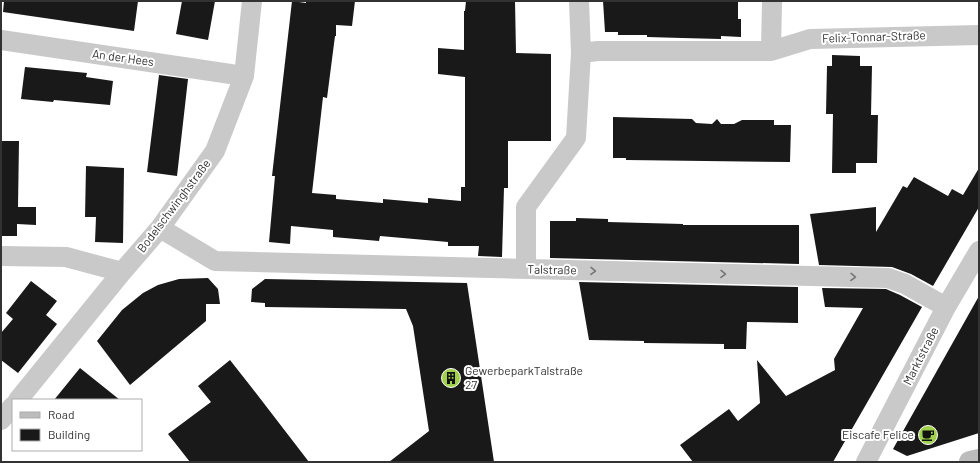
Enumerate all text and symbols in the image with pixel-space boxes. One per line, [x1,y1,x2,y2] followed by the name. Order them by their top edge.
[822,27,926,45] street label: Felix-Tonnar-Straße
[91,46,155,68] street label: An der Hees
[134,156,213,255] street label: Bodelschwinghstraße
[527,262,577,276] street label: Talstraße
[590,266,596,275] one-way arrow
[720,270,726,278] one-way arrow
[850,273,856,281] one-way arrow
[900,324,941,387] street label: Marktstraße
[465,363,583,391] place label: GewerbeparkTalstraße 27
[440,367,462,389] building icon: GewerbeparkTalstraße 27
[12,399,142,451] legend
[48,407,75,421] text: Road
[917,424,939,446] cafe icon: Eiscafe Felice
[48,427,90,441] text: Building
[842,427,914,441] place label: Eiscafe Felice

